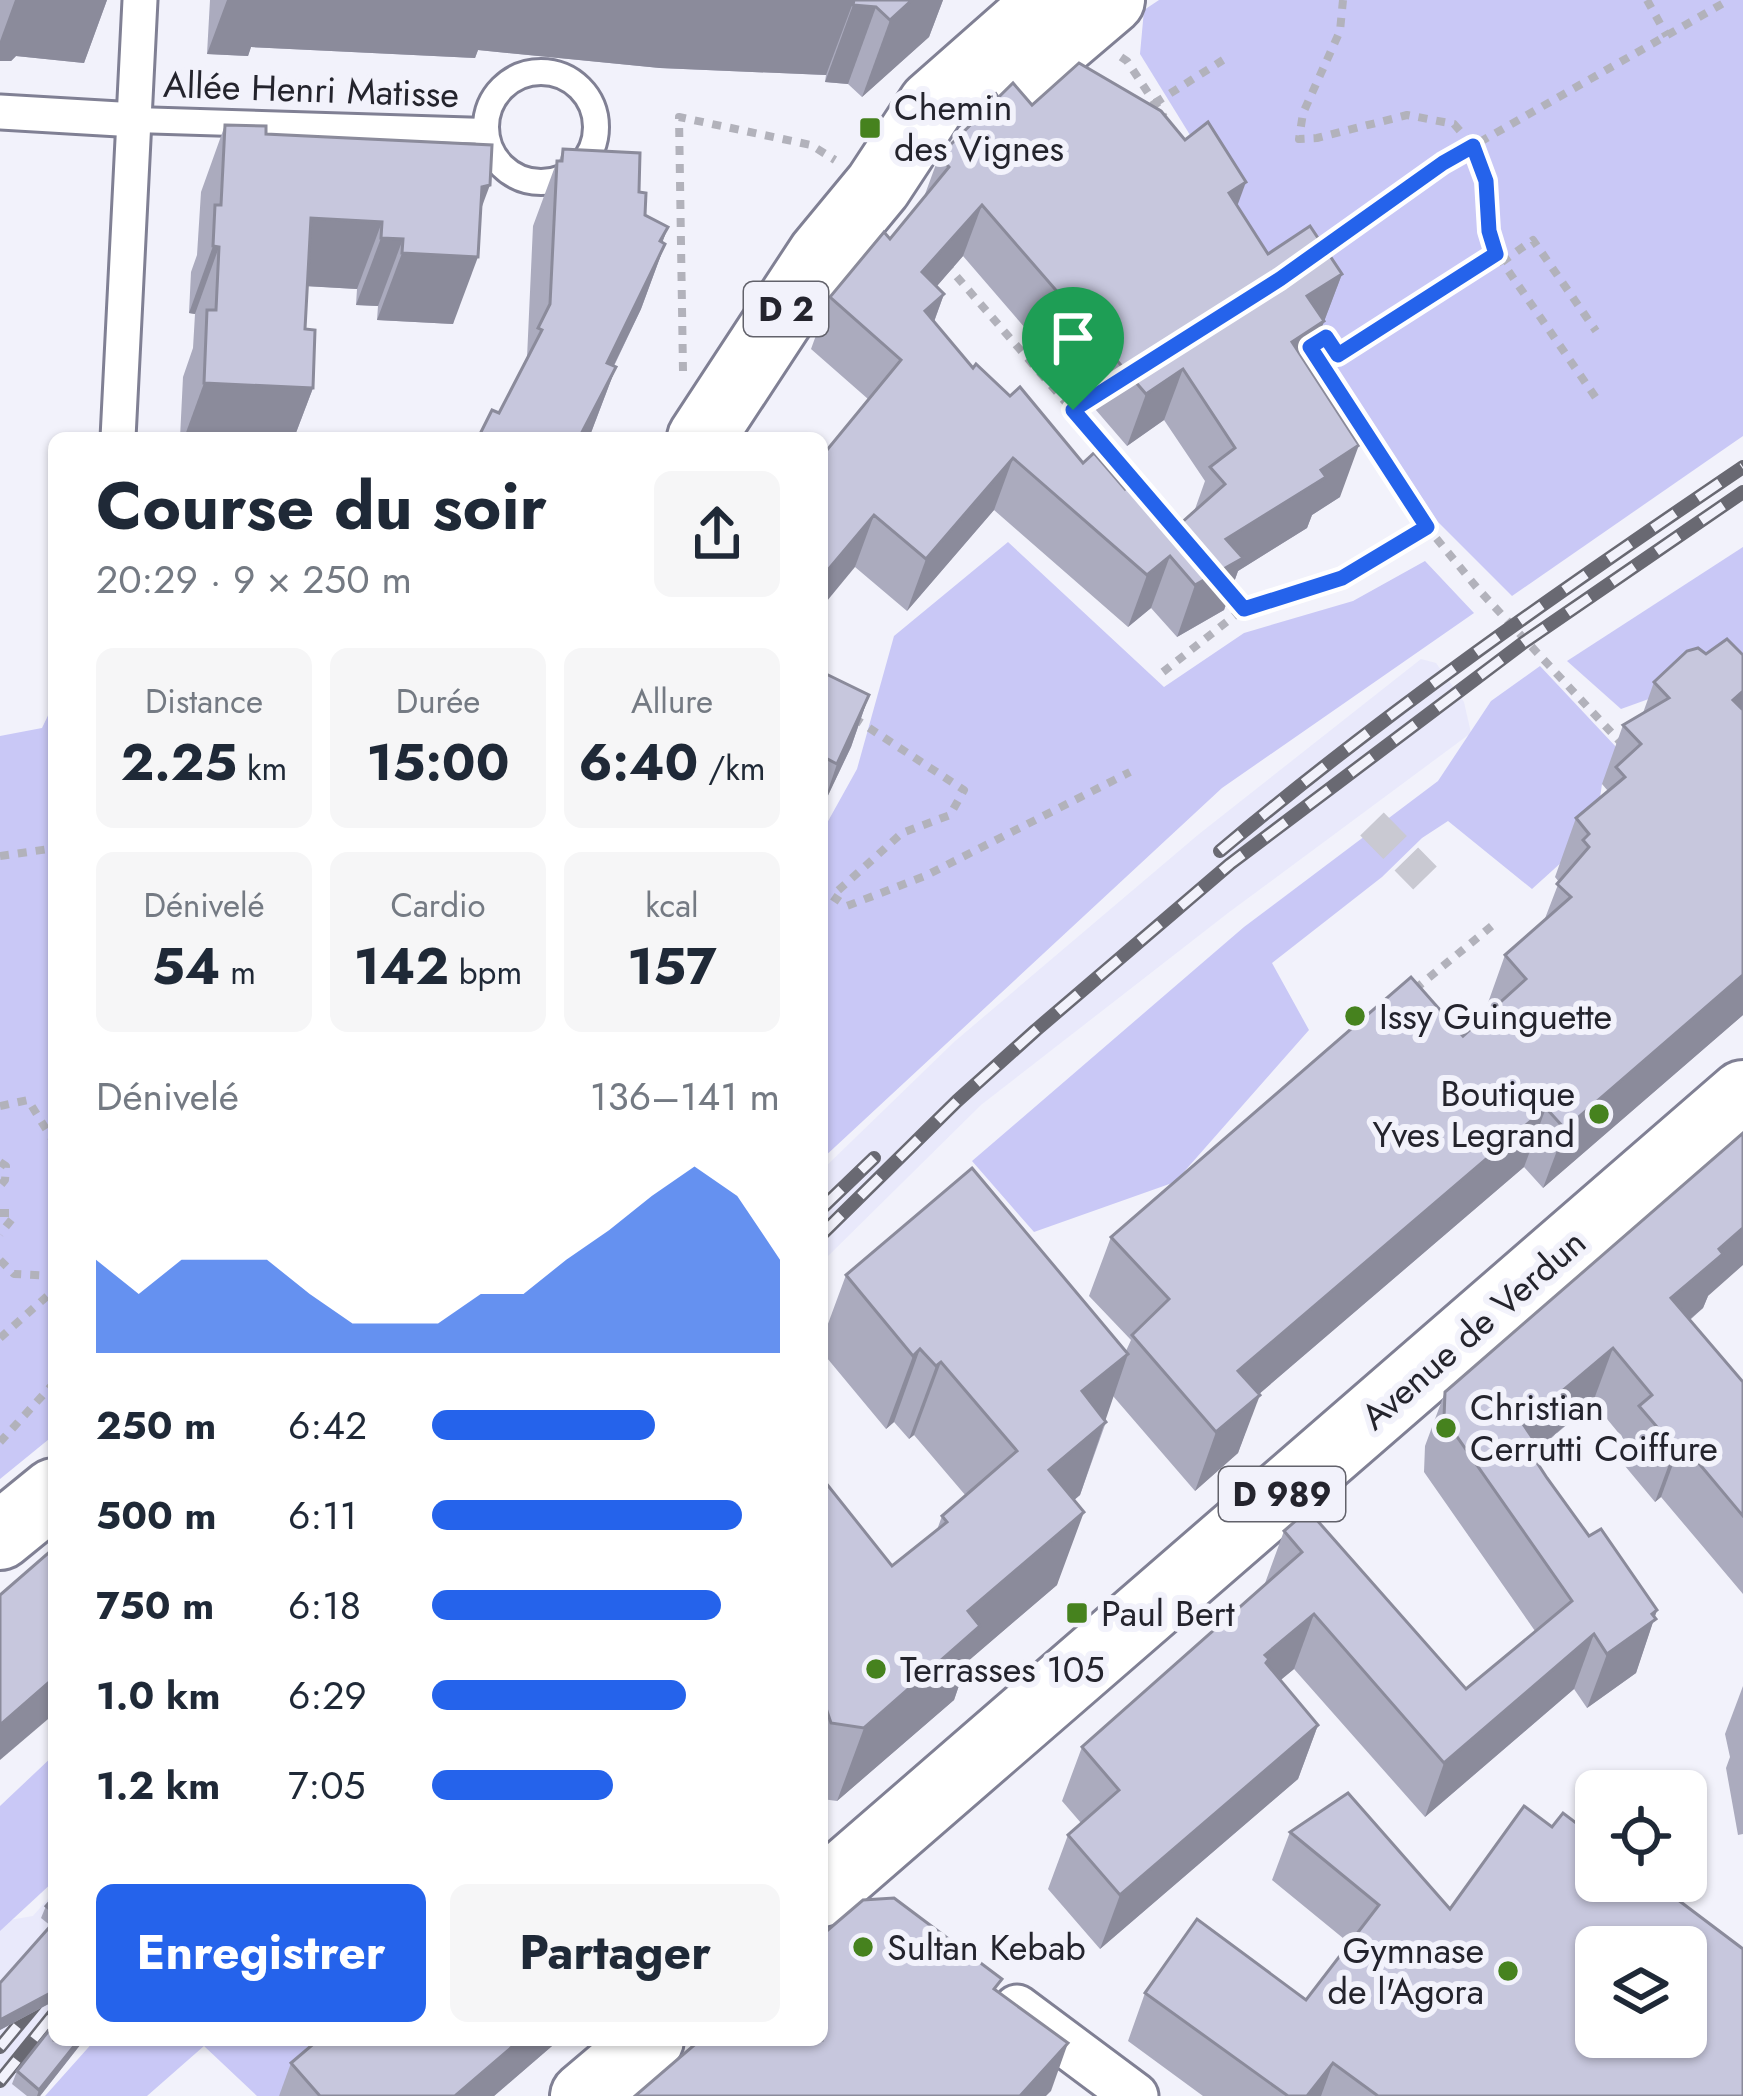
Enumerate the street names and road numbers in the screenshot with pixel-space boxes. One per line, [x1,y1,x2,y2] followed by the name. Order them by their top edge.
[162,58,460,120] street label: Allée Henri Matisse
[744,282,828,336] road number: D 2
[1349,1217,1597,1441] street label: Avenue de Verdun
[1219,1467,1345,1521] road number: D 989

